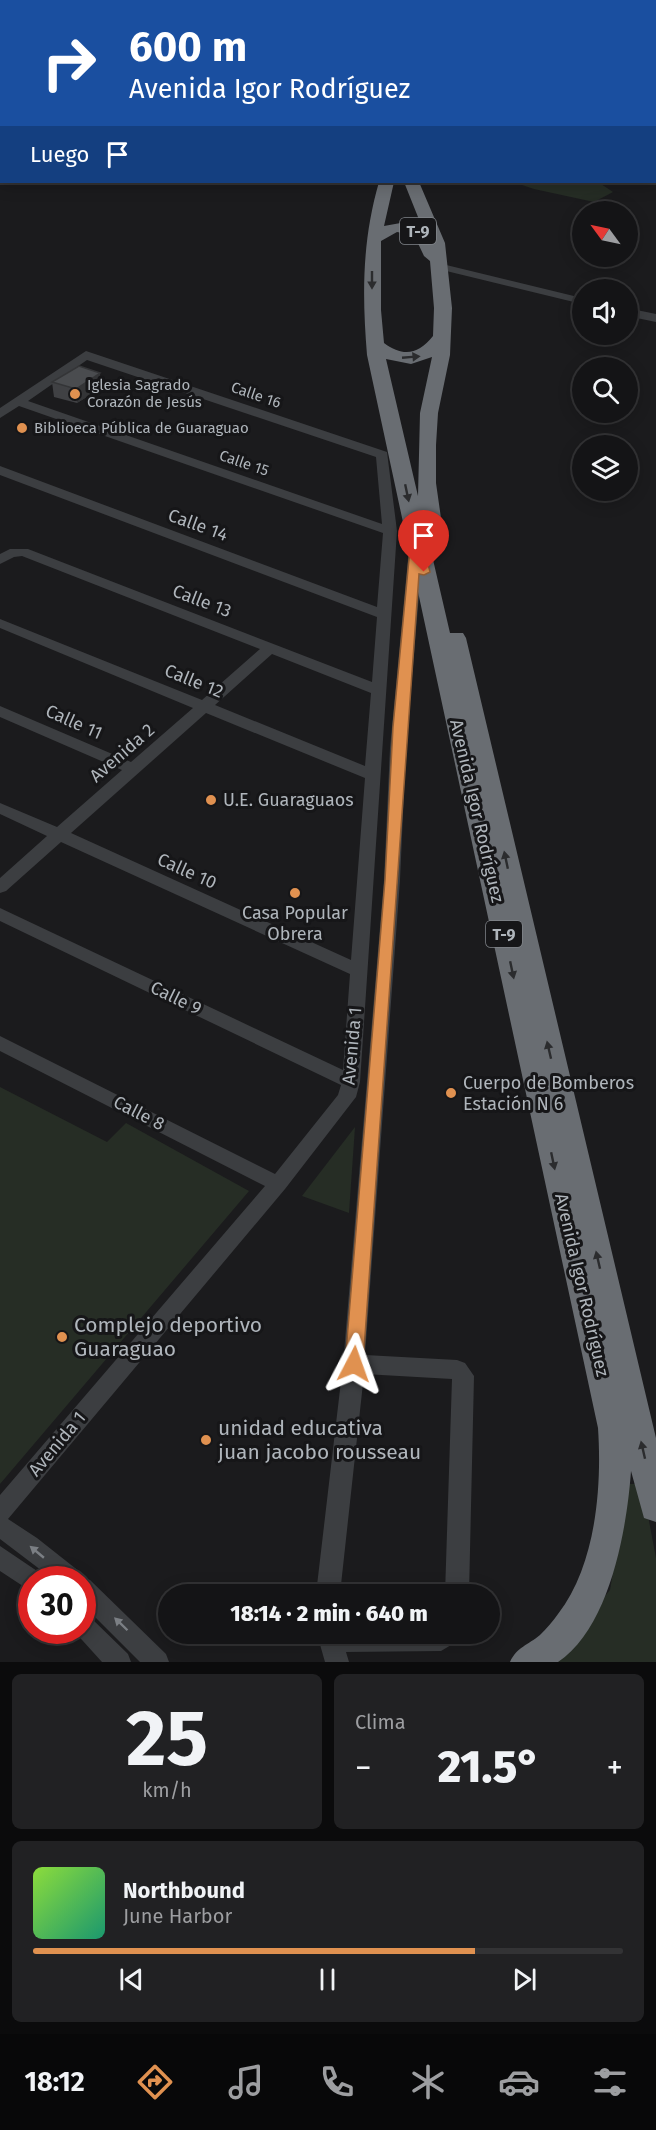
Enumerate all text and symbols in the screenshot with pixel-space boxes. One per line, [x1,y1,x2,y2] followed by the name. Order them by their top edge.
[129,22,247,72] text: 600 m
[30,24,108,102] icon: right
[129,73,410,105] text: Avenida Igor Rodríguez
[101,138,134,171] icon: arrive
[30,141,89,168] text: Luego
[572,201,638,267] north arrow
[572,201,638,501] map controls
[400,218,436,244] road number: T-9
[367,271,377,290] one-way arrow
[572,279,638,345] button: sound
[401,352,420,362] one-way arrow
[572,357,638,423] button: search
[87,376,202,411] place label: Iglesia Sagrado Corazón de Jesús
[229,378,283,412] street label: Calle 16
[68,387,82,401] marker: Iglesia Sagrado Corazón de Jesús
[34,419,249,437] place label: Biblioeca Pública de Guaraguao
[15,421,29,435] marker: Biblioeca Pública de Guaraguao
[572,435,638,501] button: layers
[217,446,271,480] street label: Calle 15
[403,483,412,502] one-way arrow
[165,504,231,546] street label: Calle 14
[398,510,449,572] pin
[407,519,440,552] icon: arrive
[169,580,235,622] street label: Calle 13
[161,659,227,703] street label: Calle 12
[42,700,106,744] street label: Calle 11
[445,717,509,905] street label: Avenida Igor Rodríguez
[85,719,159,787] street label: Avenida 2
[223,789,354,811] place label: U.E. Guaraguaos
[204,793,218,807] marker: U.E. Guaraguaos
[154,848,220,894] street label: Calle 10
[500,850,510,869] one-way arrow
[288,886,302,900] marker: Casa Popular Obrera
[242,902,348,945] place label: Casa Popular Obrera
[486,921,522,947] road number: T-9
[508,961,517,980] one-way arrow
[147,976,205,1020] street label: Calle 9
[338,1006,366,1086] street label: Avenida 1
[544,1040,554,1059] one-way arrow
[463,1072,634,1115] place label: Cuerpo de Bomberos Estación N 6
[444,1086,458,1100] marker: Cuerpo de Bomberos Estación N 6
[110,1091,168,1135] street label: Calle 8
[549,1152,558,1171] one-way arrow
[550,1191,614,1379] street label: Avenida Igor Rodríguez
[593,1251,603,1269] one-way arrow
[74,1312,262,1362] place label: Complejo deportivo Guaraguao
[55,1330,69,1344] marker: Complejo deportivo Guaraguao
[322,1332,386,1396] position arrow
[24,1407,90,1481] street label: Avenida 1
[217,1415,421,1465] place label: unidad educativa juan jacobo rousseau
[199,1433,213,1447] marker: unidad educativa juan jacobo rousseau
[637,1441,647,1459] one-way arrow
[29,1545,45,1558] one-way arrow
[18,1566,96,1644] speed limit sign: 30
[230,1600,428,1627] text: 18:14 · 2 min · 640 m
[113,1617,128,1631] one-way arrow
[126,1692,208,1786] text: 25
[355,1710,406,1734] text: Clima
[438,1740,540,1794] text: 21.5°
[355,1748,372,1788] text: −
[607,1748,623,1788] text: +
[142,1778,192,1802] text: km/h
[123,1877,245,1904] text: Northbound
[123,1904,232,1928] text: June Harbor
[115,1963,148,1996] icon: previous
[311,1963,344,1996] icon: pause
[508,1963,541,1996] icon: next
[134,2061,176,2103] icon: directions
[225,2061,267,2103] icon: music
[316,2061,358,2103] icon: phone
[407,2061,449,2103] icon: climate
[498,2061,540,2103] icon: car
[589,2061,631,2103] icon: filters
[25,2066,85,2098] text: 18:12

